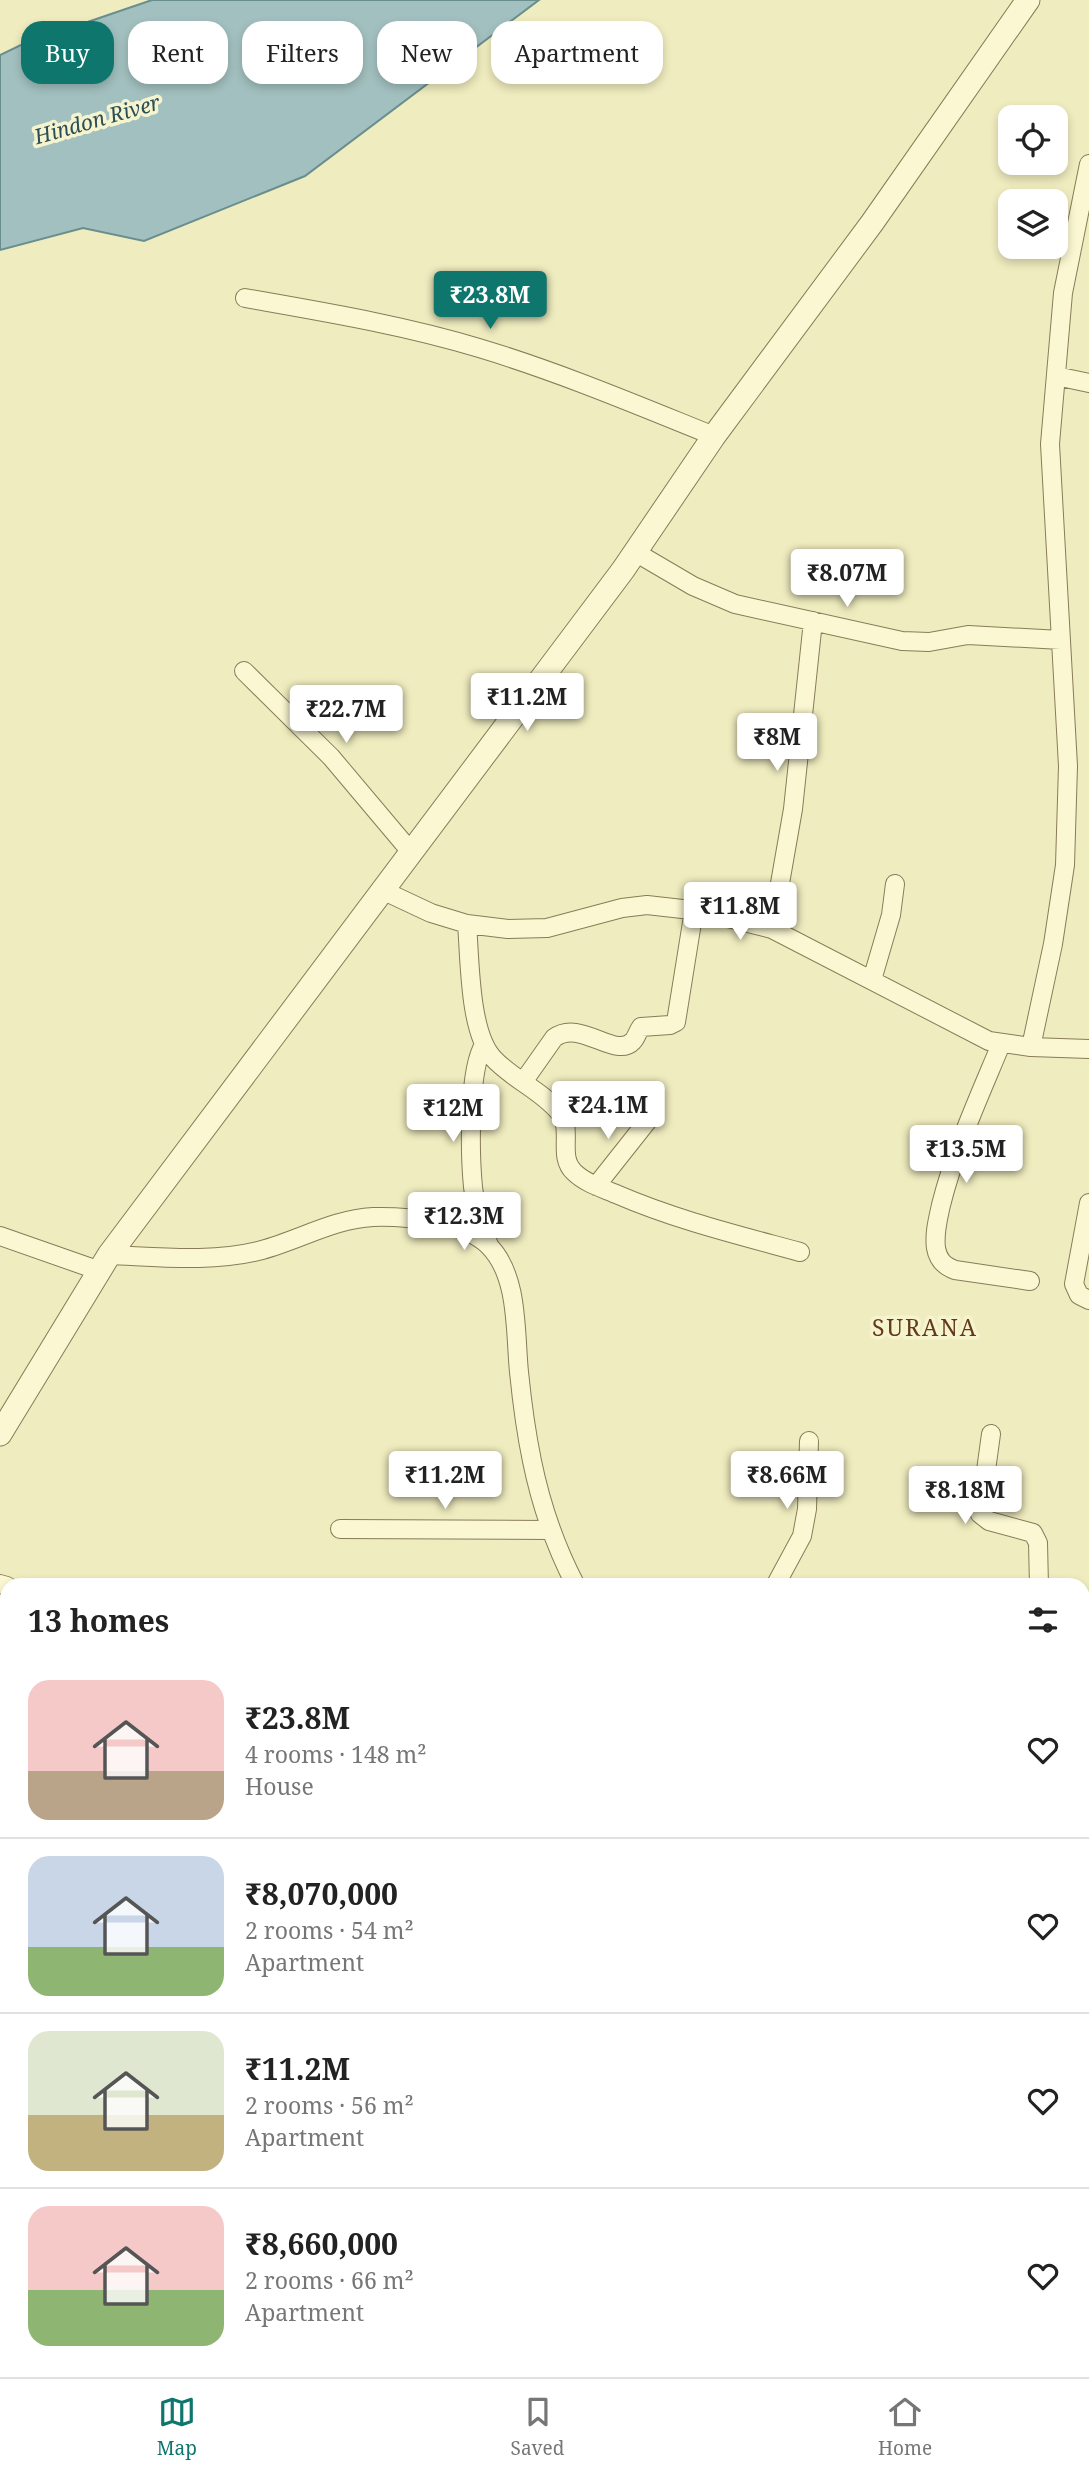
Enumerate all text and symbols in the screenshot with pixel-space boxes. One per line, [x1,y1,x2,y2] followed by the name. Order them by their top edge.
[21,21,114,84] chip: Buy
[128,21,228,84] chip: Rent
[242,21,363,84] chip: Filters
[377,21,477,84] chip: New
[491,21,663,84] chip: Apartment
[30,88,163,151] water label: Hindon River
[998,105,1068,259] map controls
[998,105,1068,175] button: locate
[998,189,1068,259] button: layers
[433,272,547,331] pin: ₹23.8M
[450,278,530,310] text: ₹23.8M
[790,550,904,609] pin: ₹8.07M
[807,556,887,588] text: ₹8.07M
[470,674,584,733] pin: ₹11.2M
[487,680,567,712] text: ₹11.2M
[289,686,403,745] pin: ₹22.7M
[306,692,386,724] text: ₹22.7M
[743,714,811,773] pin: ₹8M
[753,720,801,752] text: ₹8M
[683,883,797,942] pin: ₹11.8M
[700,889,780,921] text: ₹11.8M
[551,1082,665,1141] pin: ₹24.1M
[412,1084,494,1144] pin: ₹12M
[568,1088,648,1120] text: ₹24.1M
[423,1091,483,1123] text: ₹12M
[909,1126,1023,1185] pin: ₹13.5M
[926,1132,1006,1164] text: ₹13.5M
[407,1192,521,1252] pin: ₹12.3M
[424,1199,504,1231] text: ₹12.3M
[872,1311,978,1343] district label: SURANA
[388,1452,502,1511] pin: ₹11.2M
[730,1452,844,1511] pin: ₹8.66M
[405,1458,485,1490] text: ₹11.2M
[747,1458,827,1490] text: ₹8.66M
[908,1466,1022,1526] pin: ₹8.18M
[925,1473,1005,1505] text: ₹8.18M
[28,1600,169,1641] text: 13 homes
[1024,1601,1062,1639] icon: filters
[245,1697,350,1738] text: ₹23.8M
[84,1708,168,1792] icon: home
[1024,1731,1062,1769] icon: heart
[245,1738,427,1770] text: 4 rooms · 148 m²
[245,1770,314,1802] text: House
[245,1873,398,1914] text: ₹8,070,000
[84,1884,168,1968] icon: home
[1024,1907,1062,1945] icon: heart
[245,1914,414,1946] text: 2 rooms · 54 m²
[245,1946,364,1978] text: Apartment
[245,2048,350,2089] text: ₹11.2M
[84,2059,168,2143] icon: home
[1024,2082,1062,2120] icon: heart
[245,2089,414,2121] text: 2 rooms · 56 m²
[245,2121,364,2153] text: Apartment
[245,2223,398,2264] text: ₹8,660,000
[84,2234,168,2318] icon: home
[1024,2257,1062,2295] icon: heart
[245,2264,414,2296] text: 2 rooms · 66 m²
[245,2296,364,2328] text: Apartment
[157,2393,197,2461] tab: Map
[511,2393,564,2461] tab: Saved
[878,2393,932,2461] tab: Home

